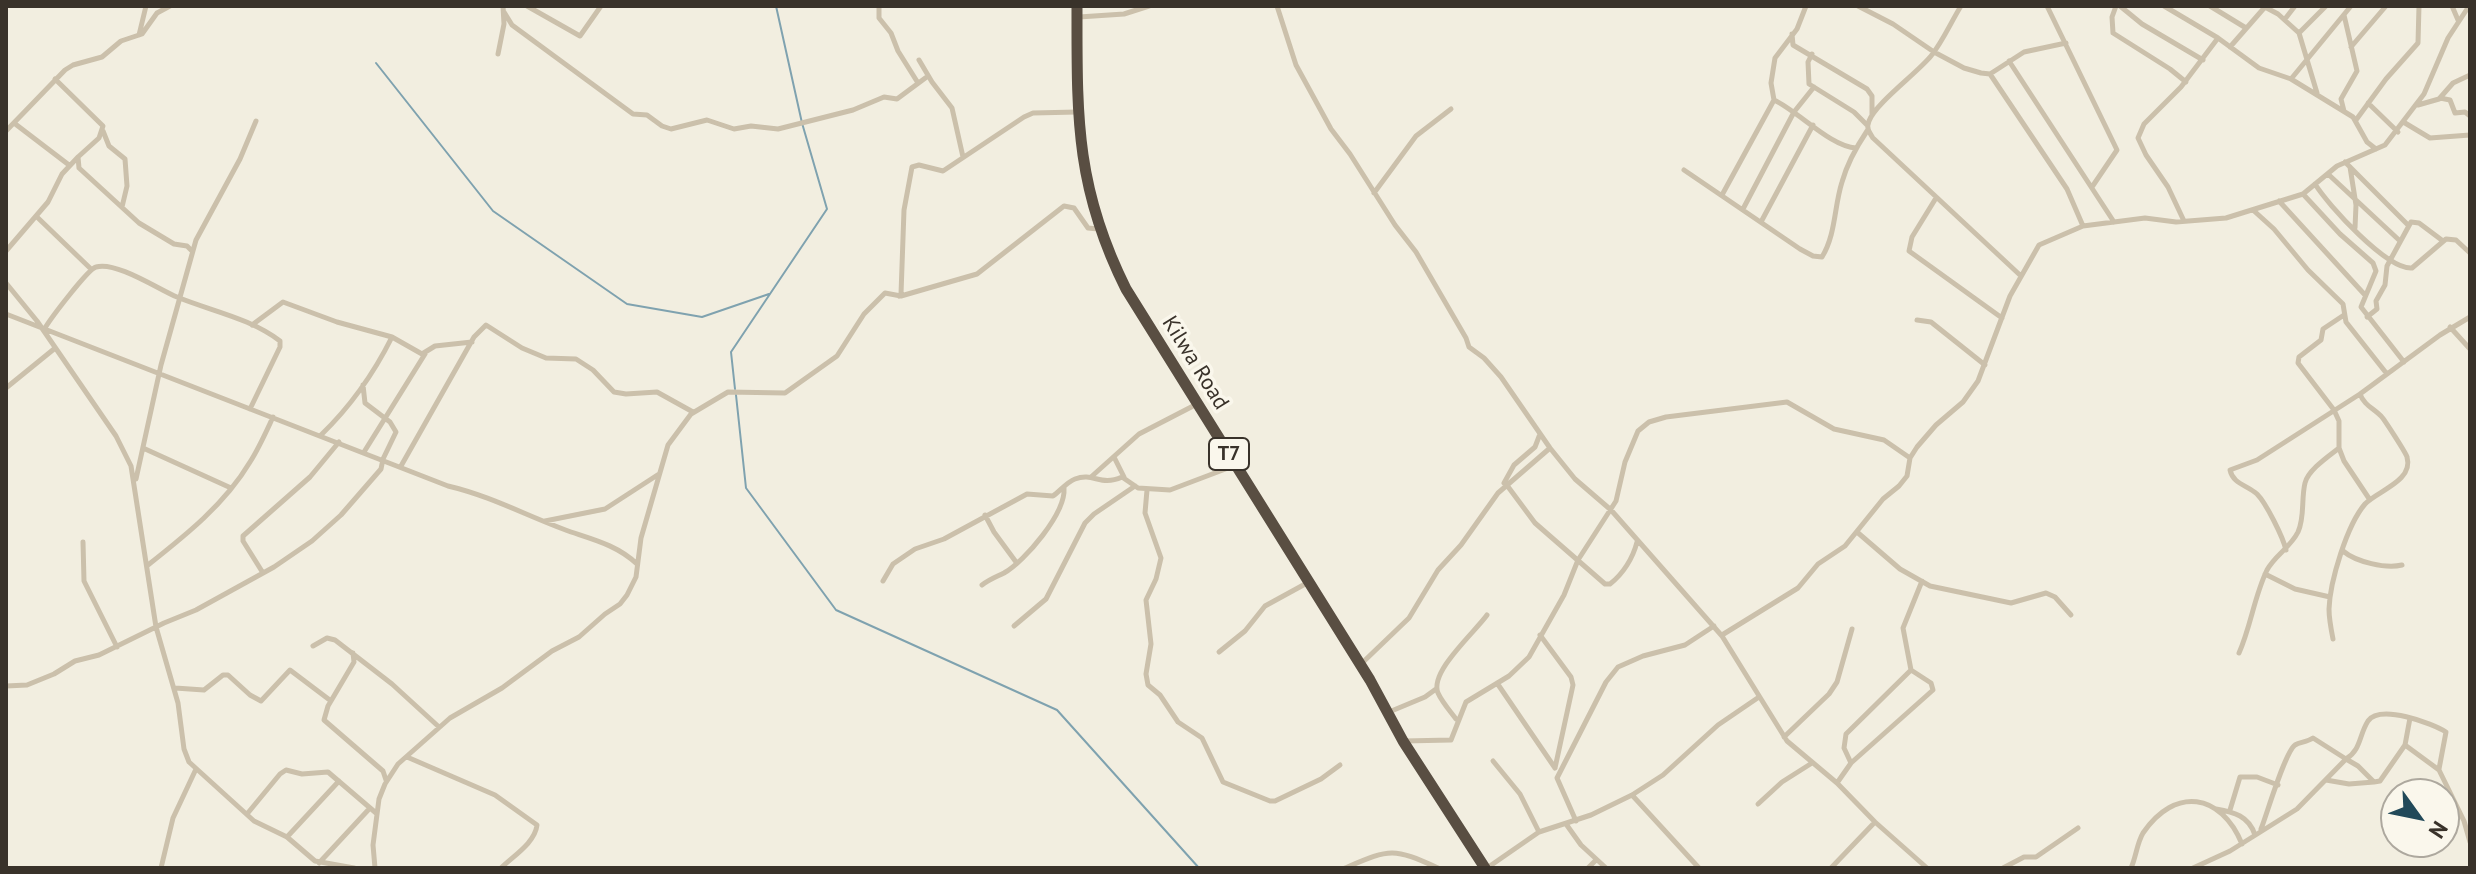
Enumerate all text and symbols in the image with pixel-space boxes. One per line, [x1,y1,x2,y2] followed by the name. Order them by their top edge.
[1156,311,1234,415] street label: Kilwa Road
[1209,438,1249,470] road number: T7
[2380,778,2460,858] north arrow
[2423,816,2454,844] text: N

